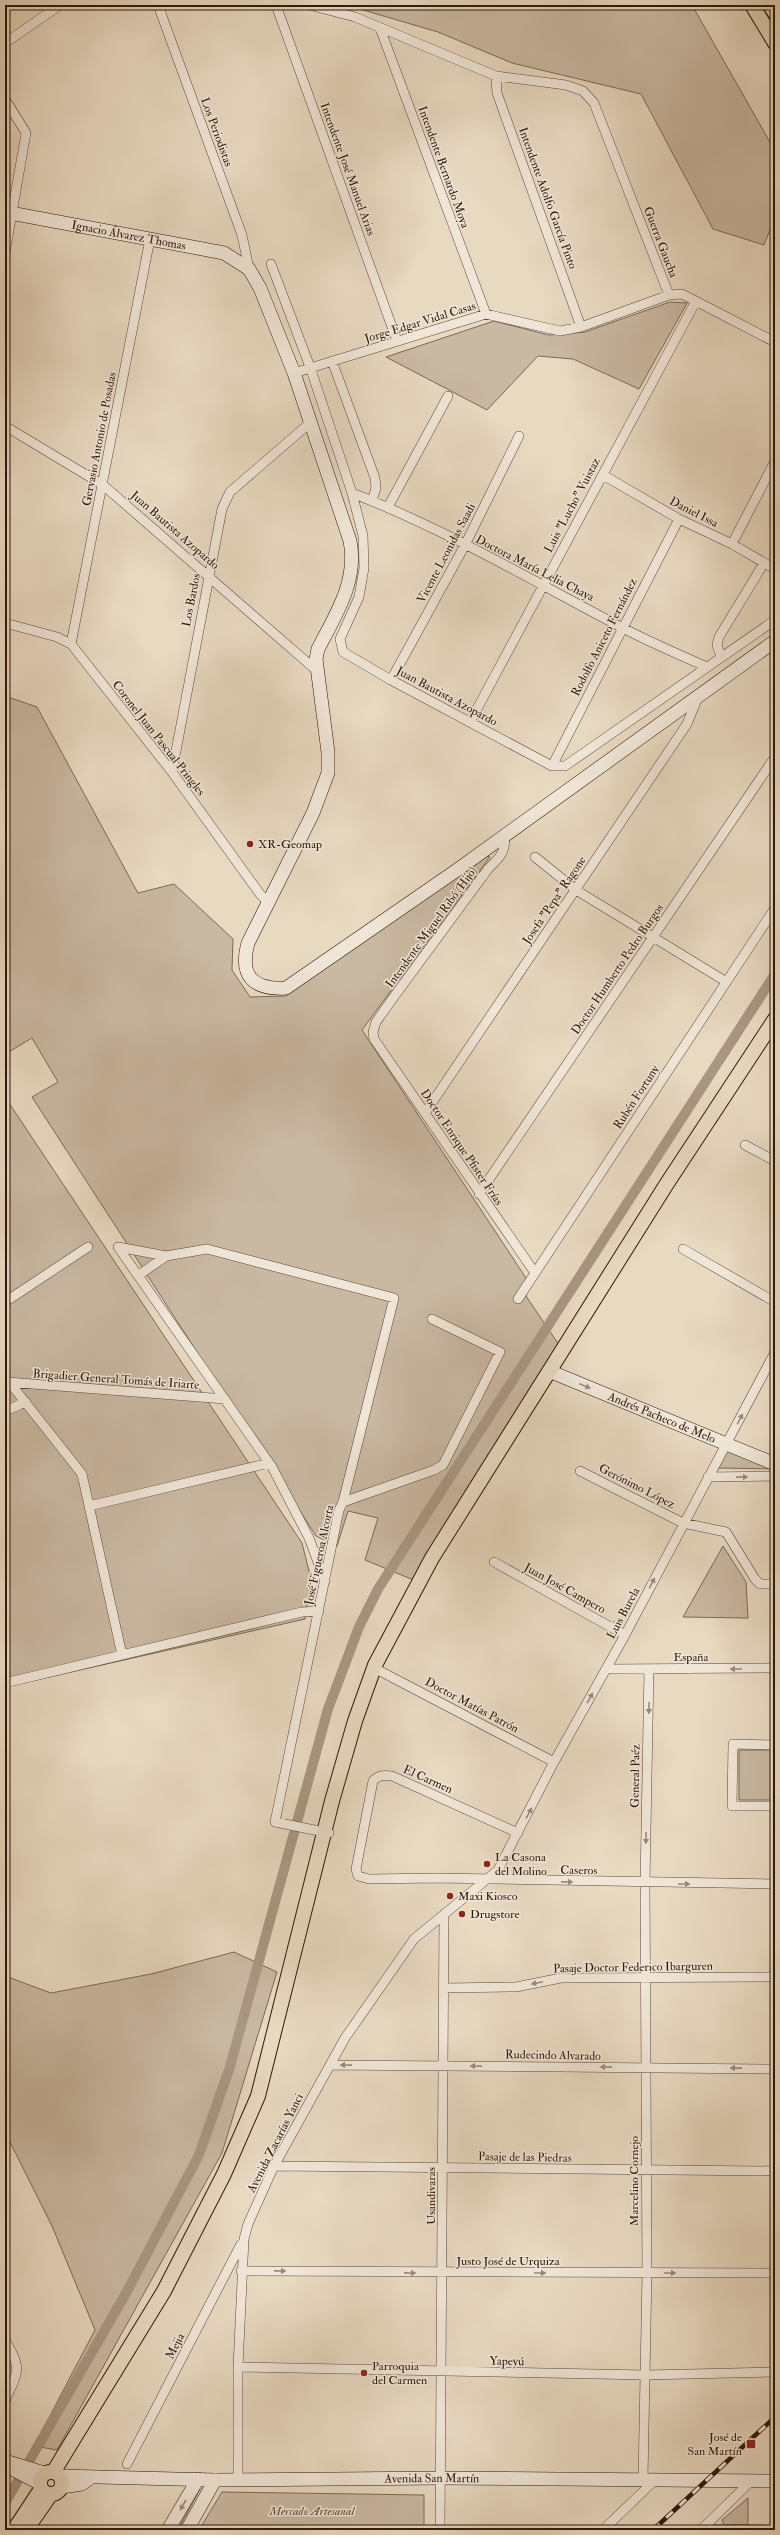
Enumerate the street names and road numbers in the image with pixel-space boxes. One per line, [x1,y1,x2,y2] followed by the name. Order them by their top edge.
[197,96,236,169] street label: Los Periodistas
[316,101,379,238] street label: Intendente José Manuel Arias
[414,104,473,231] street label: Intendente Bernardo Moya
[515,125,580,271] street label: Intendente Adolfo García Pinto
[640,204,681,281] street label: Guerra Gaucha
[70,218,187,254] street label: Ignacio Álvarez Thomas
[362,298,478,347] street label: Jorge Edgar Vidal Casas
[79,371,120,507] street label: Gervasio Antonio de Posadas
[541,455,604,555] street label: Luis "Lucho" Vuistaz
[127,487,222,573] street label: Juan Bautista Azopardo
[667,494,722,532] street label: Daniel Issa
[414,501,479,606] street label: Vicente Leonidas Saadi
[473,532,598,605] street label: Doctora María Lelia Chaya
[179,572,204,628] street label: Los Bardos
[568,575,641,699] street label: Rodolfo Aniceto Fernández
[393,663,500,730] street label: Juan Bautista Azopardo
[109,678,208,799] street label: Coronel Juan Pascual Pringles
[519,853,589,948] street label: Josefa "Pepa" Ragone
[382,864,480,991] street label: Intendente Miguel Ribó (Hijo)
[568,901,667,1037] street label: Doctor Humberto Pedro Burgos
[610,1062,663,1132] street label: Rubén Fortuny
[417,1086,506,1208] street label: Doctor Enrique Pfister Frías
[32,1366,200,1393] street label: Brigadier General Tomás de Iriarte
[604,1389,718,1447] street label: Andrés Pacheco de Melo
[596,1461,678,1512] street label: Gerónimo López
[301,1503,338,1608] street label: José Figueroa Alcorta
[521,1559,608,1617] street label: Juan José Campero
[604,1584,644,1642] street label: Luis Burela
[674,1650,710,1665] street label: España
[422,1674,521,1736] street label: Doctor Matías Patrón
[627,1744,644,1808] street label: General Paéz
[401,1762,455,1797] street label: El Carmen
[560,1863,598,1878] street label: Caseros
[553,1959,713,1976] street label: Pasaje Doctor Federico Ibarguren
[505,2047,601,2064] street label: Rudecindo Alvarado
[243,2091,307,2196] street label: Avenida Zacarías Yanci
[627,2136,642,2226] street label: Marcelino Cornejo
[478,2149,572,2166] street label: Pasaje de las Piedras
[424,2167,439,2225] street label: Usandivaras
[455,2254,561,2269] street label: Justo José de Urquiza
[163,2330,189,2362] street label: Mejia
[490,2354,524,2369] street label: Yapeyú
[384,2471,479,2487] street label: Avenida San Martín

